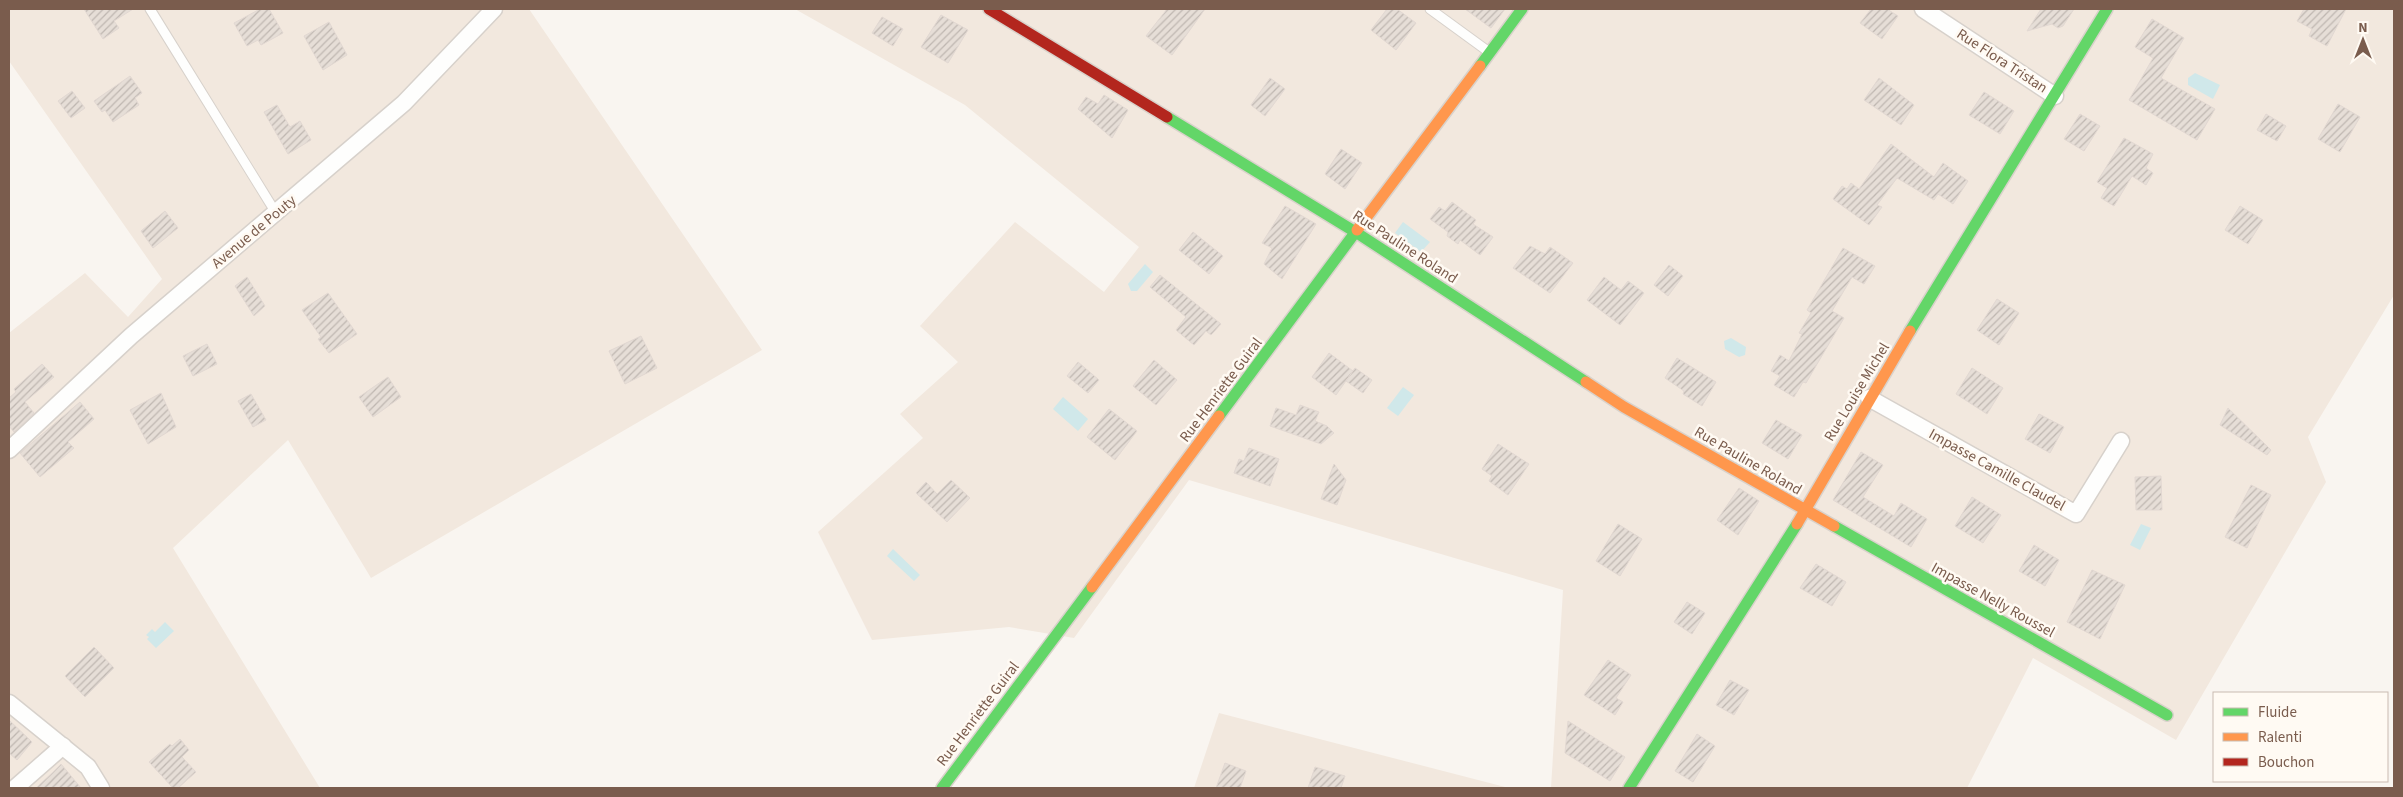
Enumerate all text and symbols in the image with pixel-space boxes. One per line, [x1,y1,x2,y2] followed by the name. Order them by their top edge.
[2338,15,2388,65] north arrow
[2358,18,2368,38] text: N
[1952,24,2052,98] street label: Rue Flora Tristan
[207,190,301,274] street label: Avenue de Pouty
[1348,205,1462,289] street label: Rue Pauline Roland
[1175,333,1267,447] street label: Rue Henriette Guiral
[1819,339,1895,445] street label: Rue Louise Michel
[1690,422,1806,500] street label: Rue Pauline Roland
[1925,424,2069,516] street label: Impasse Camille Claudel
[1927,557,2059,643] street label: Impasse Nelly Roussel
[932,657,1024,771] street label: Rue Henriette Guiral
[2213,692,2388,782] legend
[2258,702,2297,723] text: Fluide
[2258,727,2302,748] text: Ralenti
[2258,752,2314,773] text: Bouchon

